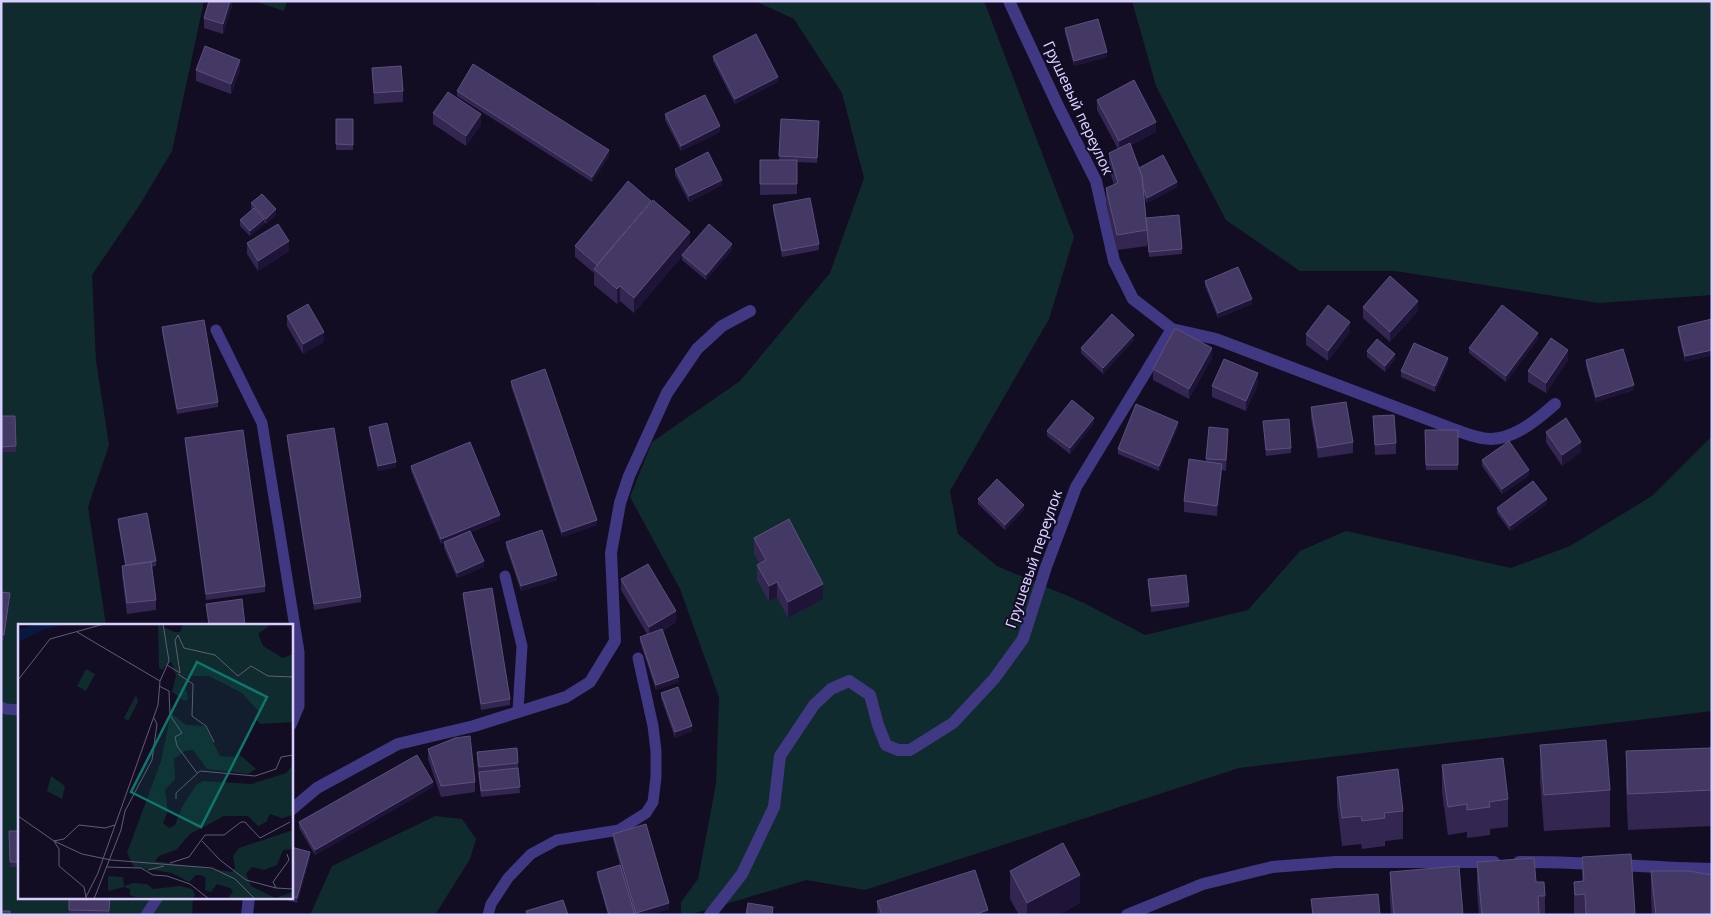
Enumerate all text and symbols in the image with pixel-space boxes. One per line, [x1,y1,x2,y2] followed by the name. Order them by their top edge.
[1039,38,1119,178] street label: Грушевый переулок
[1000,487,1066,631] street label: Грушевый переулок
[18,624,292,898] inset map

